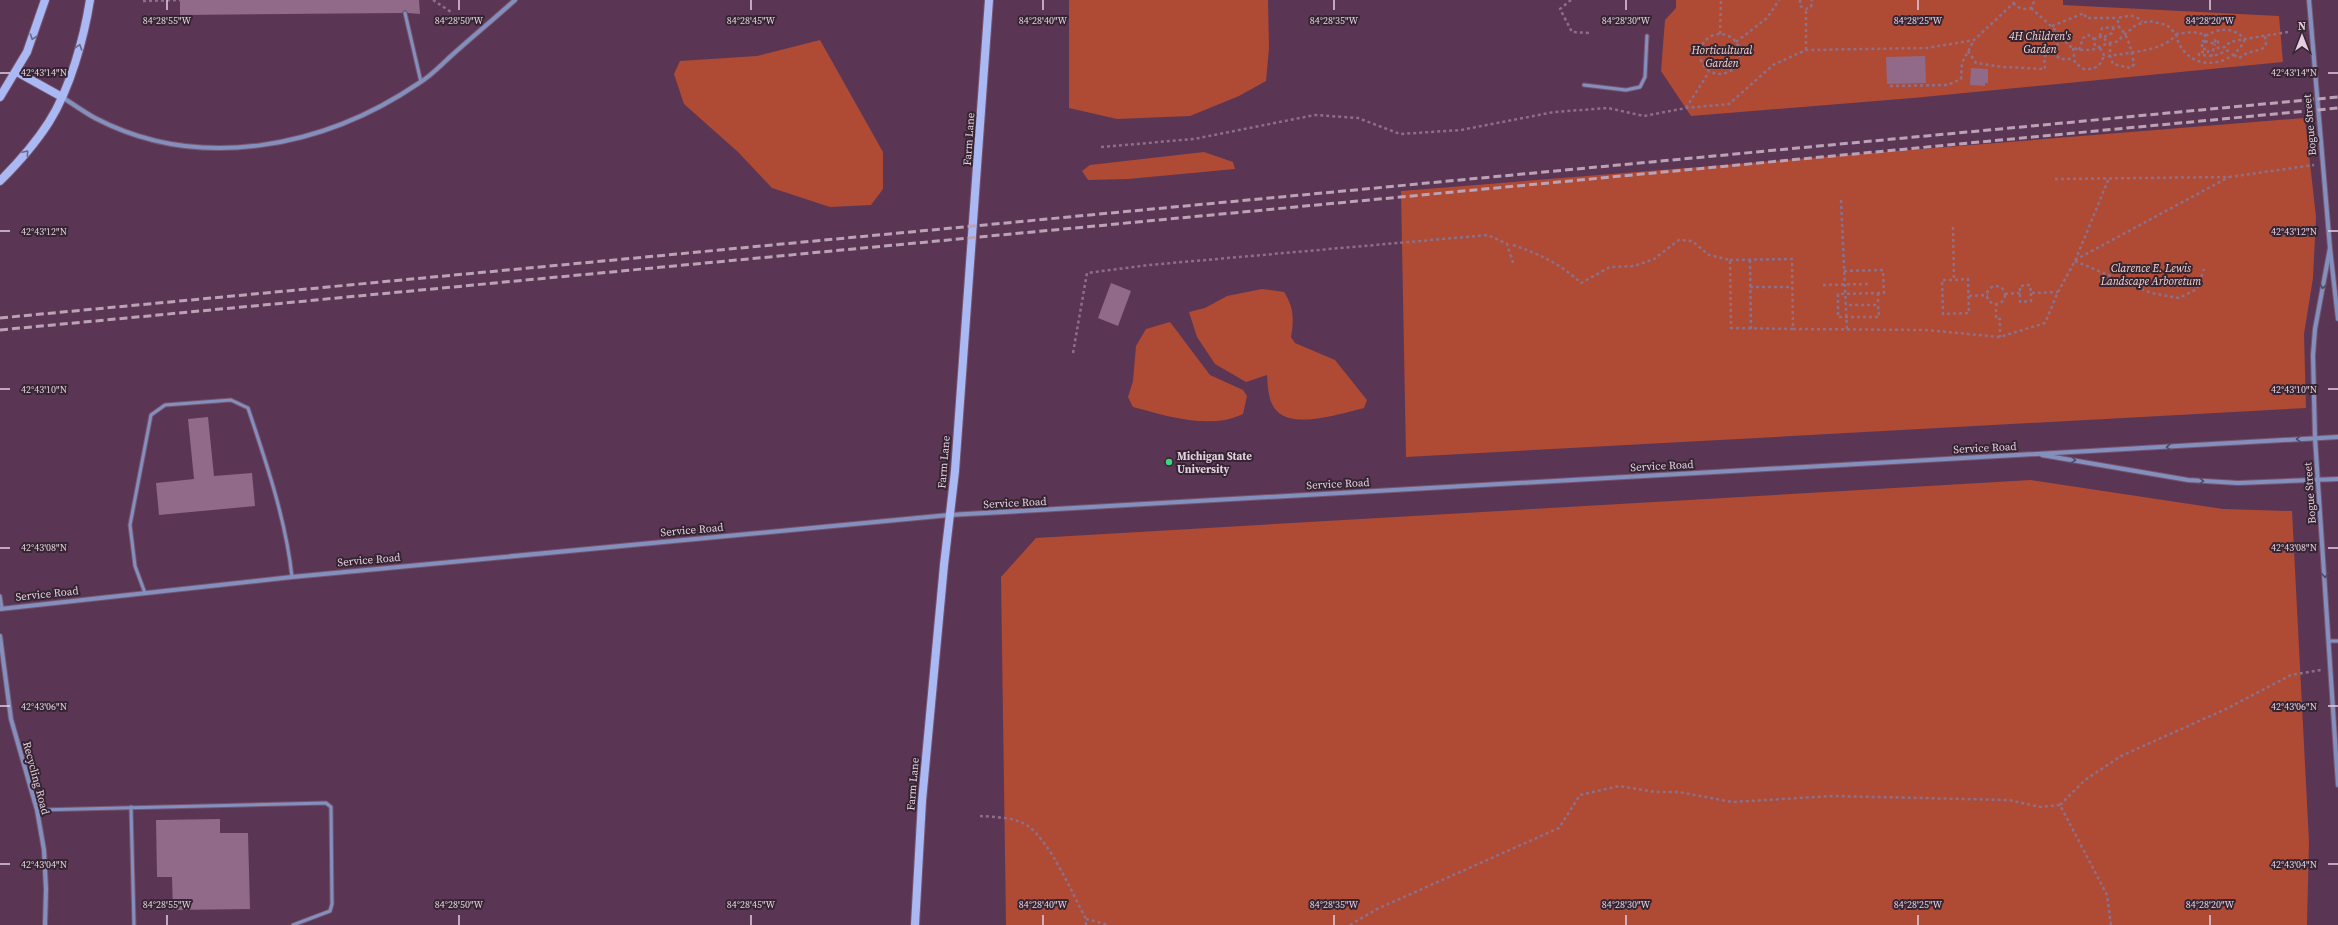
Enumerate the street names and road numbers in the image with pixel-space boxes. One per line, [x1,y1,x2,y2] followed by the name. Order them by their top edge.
[2300,93,2320,156] street label: Bogue Street
[960,112,978,166] street label: Farm Lane
[934,435,954,489] street label: Farm Lane
[1953,439,2018,457] street label: Service Road
[1630,457,1695,475] street label: Service Road
[2300,461,2320,524] street label: Bogue Street
[1306,475,1371,493] street label: Service Road
[983,494,1048,512] street label: Service Road
[660,520,725,540] street label: Service Road
[337,550,402,570] street label: Service Road
[15,583,80,605] street label: Service Road
[19,740,53,817] street label: Recycling Road
[903,757,923,811] street label: Farm Lane

